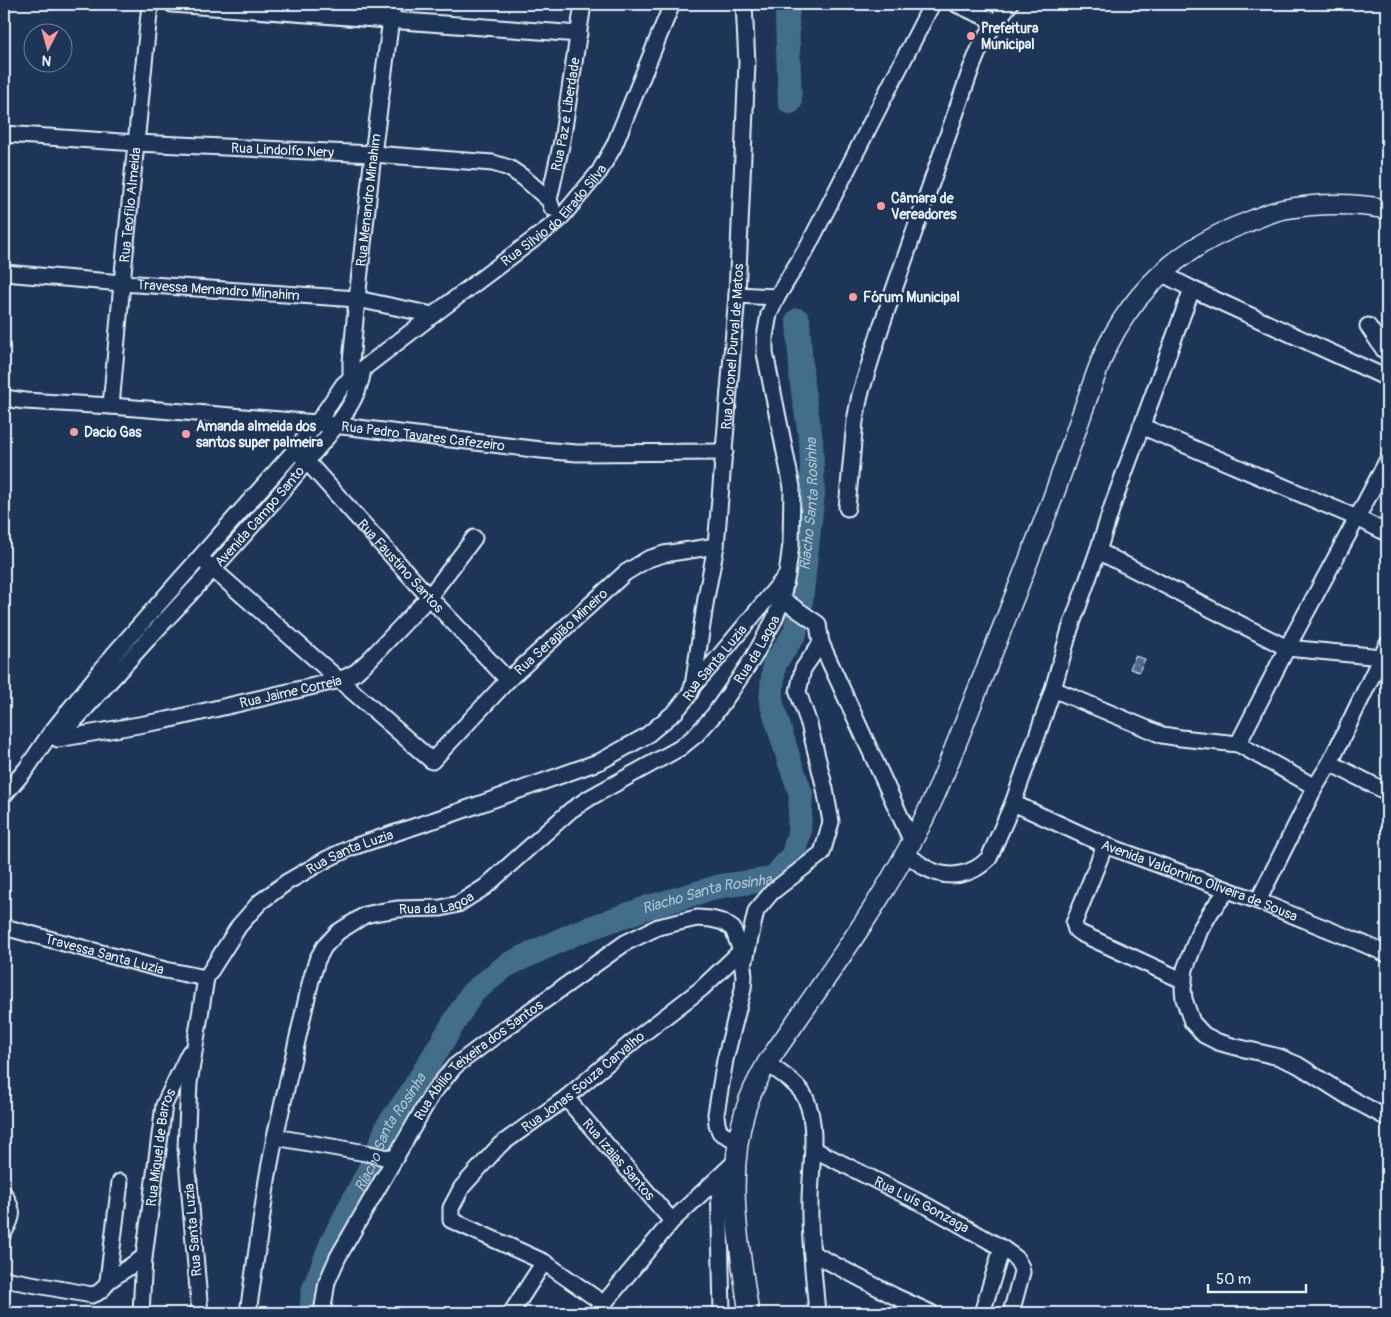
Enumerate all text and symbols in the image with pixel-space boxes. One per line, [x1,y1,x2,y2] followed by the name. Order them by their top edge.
[981,20,1039,53] place label: Prefeitura Municipal
[22,22,72,72] north arrow
[965,30,977,42] marker: Prefeitura Municipal
[41,51,52,69] text: N
[547,56,583,173] street label: Rua Paz e Liberdade
[352,132,384,267] street label: Rua Menandro Minahim
[231,139,334,161] street label: Rua Lindolfo Nery
[116,146,144,263] street label: Rua Teofilo Almeida
[498,161,610,269] street label: Rua Silvio do Eirado Silva
[891,190,957,223] place label: Câmara de Vereadores
[875,200,887,212] marker: Câmara de Vereadores
[717,262,747,430] street label: Rua Coronel Durval de Matos
[136,276,300,304] street label: Travessa Menandro Minahim
[863,289,960,306] place label: Fórum Municipal
[847,291,859,303] marker: Fórum Municipal
[196,418,323,451] place label: Amanda almeida dos santos super palmeira
[340,418,506,454] street label: Rua Pedro Tavares Cafezeiro
[84,424,142,441] place label: Dacio Gas
[68,426,80,438] marker: Dacio Gas
[180,428,192,440] marker: Amanda almeida dos santos super palmeira
[795,437,823,571] water label: Riacho Santa Rosinha
[211,462,308,570] street label: Avenida Campo Santo
[354,515,448,616] street label: Rua Faustino Santos
[511,584,611,679] street label: Rua Serapião Mineiro
[730,613,783,687] street label: Rua da Lagoa
[679,621,750,704] street label: Rua Santa Luzia
[238,671,343,711] street label: Rua Jaime Correia
[303,826,395,878] street label: Rua Santa Luzia
[1099,836,1300,925] street label: Avenida Valdomiro Oliveira de Sousa
[639,870,774,918] water label: Riacho Santa Rosinha
[399,888,477,917] street label: Rua da Lagoa
[43,930,166,978] street label: Travessa Santa Luzia
[410,996,547,1123] street label: Rua Abilio Teixeira dos Santos
[518,1027,648,1136] street label: Rua Jonas Souza Carvalho
[350,1069,431,1195] water label: Riacho Santa Rosinha
[142,1085,180,1207] street label: Rua Miguel de Barros
[579,1115,659,1204] street label: Rua Izaias Santos
[871,1172,972,1236] street label: Rua Luís Gonzaga
[180,1183,206,1277] street label: Rua Santa Luzia
[1208,1262,1306,1294] scale bar
[1216,1270,1251,1289] text: 50 m

